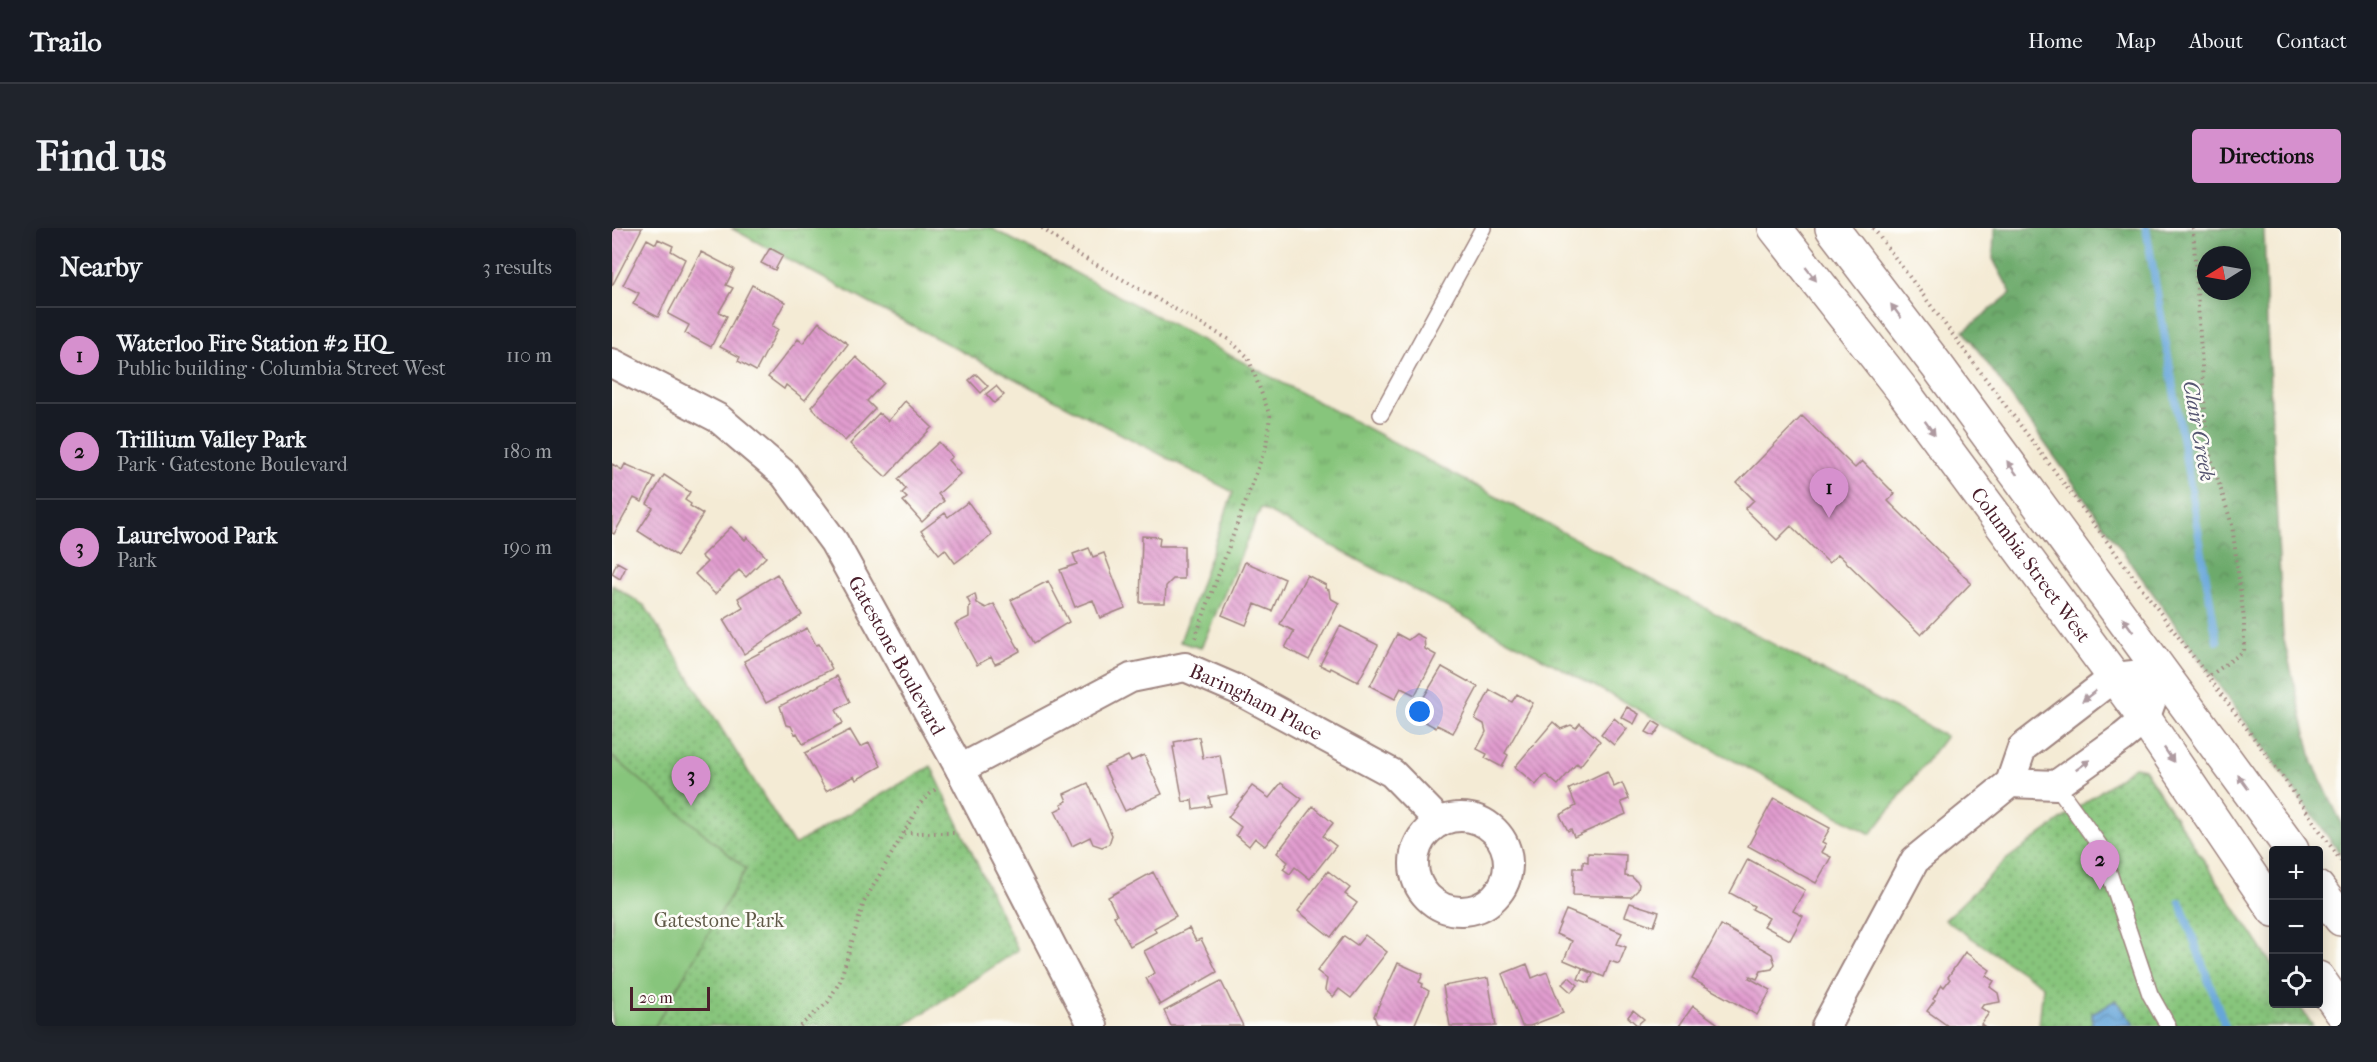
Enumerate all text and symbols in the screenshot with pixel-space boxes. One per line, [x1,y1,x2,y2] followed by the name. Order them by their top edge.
[30,25,102,58] text: Trailo
[2028,29,2083,53] text: Home
[2116,29,2156,53] text: Map
[2189,29,2243,53] text: About
[2276,29,2347,53] text: Contact
[2192,129,2341,183] button: Directions
[36,132,166,181] text: Find us
[2197,246,2251,300] north arrow
[60,252,142,283] text: Nearby
[483,256,552,279] text: 3 results
[1804,266,1817,282] one-way arrow
[1890,303,1902,319] one-way arrow
[117,331,387,357] text: Waterloo Fire Station #2 HQ
[76,344,83,367] text: 1
[506,344,552,367] text: 110 m
[117,357,446,380] text: Public building · Columbia Street West
[2178,379,2220,483] water label: Clair Creek
[1924,420,1936,436] one-way arrow
[117,427,306,453] text: Trillium Valley Park
[74,440,85,463] text: 2
[503,440,552,463] text: 180 m
[117,453,348,476] text: Park · Gatestone Boulevard
[2006,460,2018,476] one-way arrow
[1810,468,1848,518] pin: 1
[1966,483,2095,647] street label: Columbia Street West
[117,523,277,549] text: Laurelwood Park
[75,536,84,559] text: 3
[502,536,552,559] text: 190 m
[117,549,157,572] text: Park
[843,572,950,740] street label: Gatestone Boulevard
[2122,617,2134,633] one-way arrow
[1186,659,1326,745] street label: Baringham Place
[2082,689,2097,701] one-way arrow
[1405,697,1434,726] your location
[2163,747,2174,763] one-way arrow
[672,756,710,806] pin: 3
[2074,759,2090,771] one-way arrow
[2237,775,2249,790] one-way arrow
[2080,840,2120,890] pin: 2
[2269,846,2323,1008] map controls
[2269,846,2323,900] button: +
[2269,900,2323,954] button: −
[654,909,785,932] park label: Gatestone Park
[2269,954,2323,1008] button: locate
[630,984,710,1012] scale bar
[639,988,673,1007] text: 20 m

